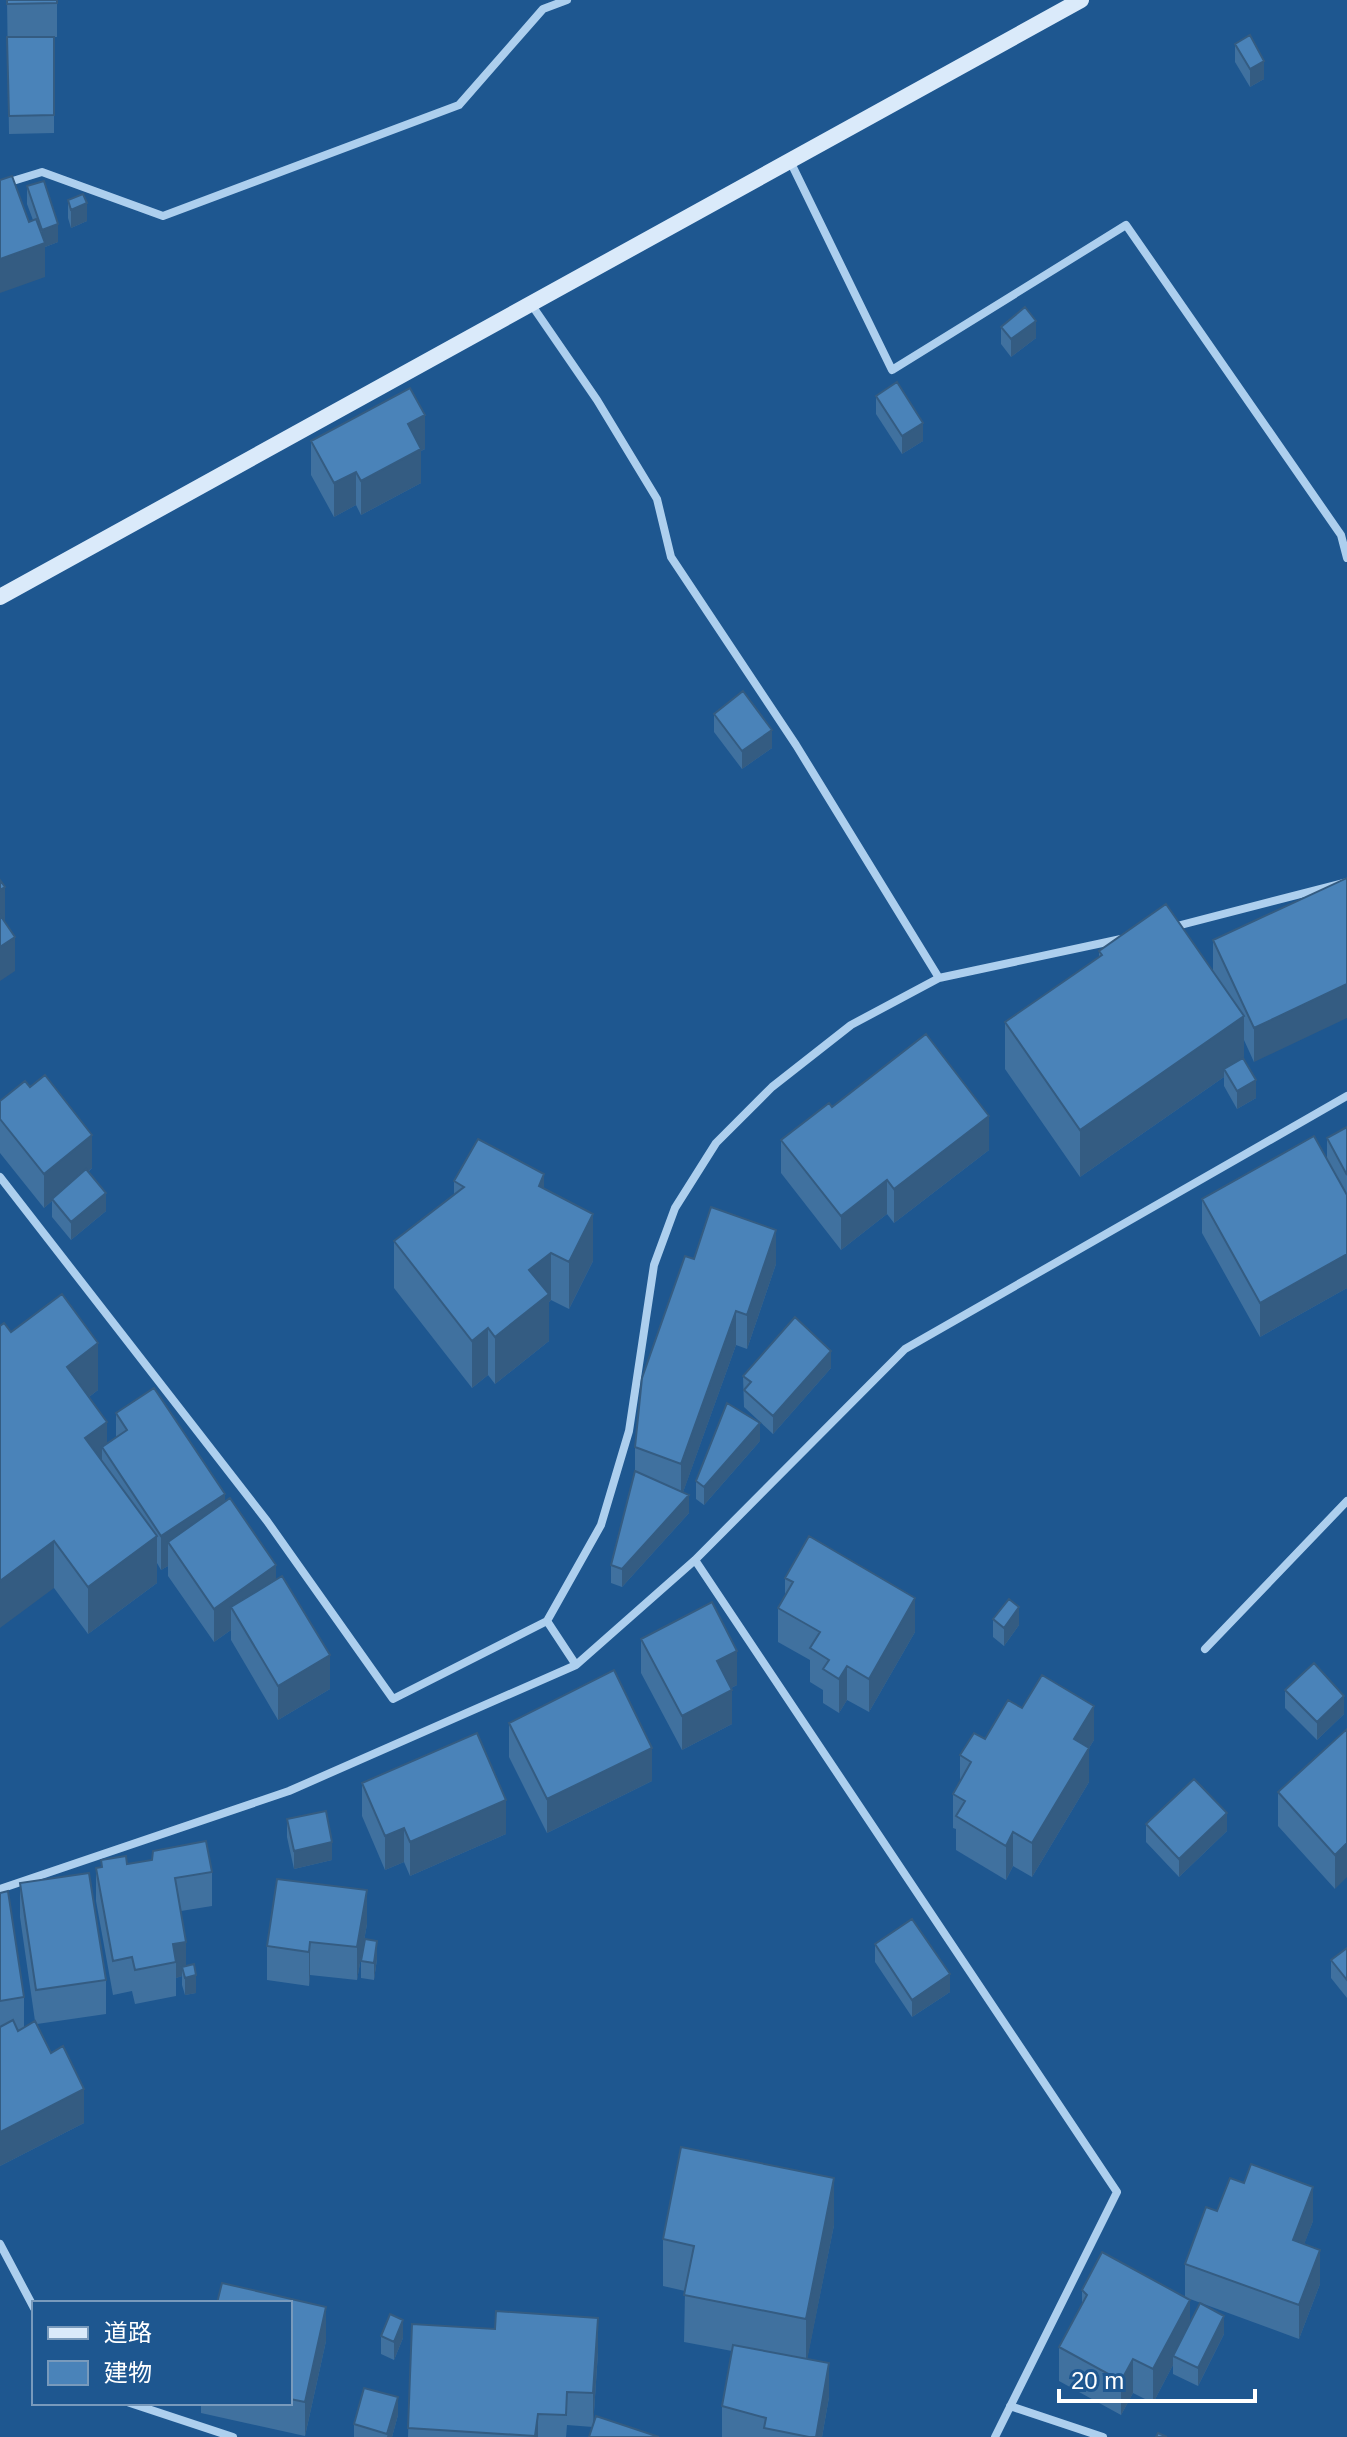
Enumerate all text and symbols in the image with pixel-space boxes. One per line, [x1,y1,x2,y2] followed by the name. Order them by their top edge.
[32,2301,292,2405] legend
[104,2319,152,2346] text: 道路
[1059,2353,1255,2403] scale bar
[104,2359,152,2386] text: 建物
[1071,2367,1124,2394] text: 20 m

